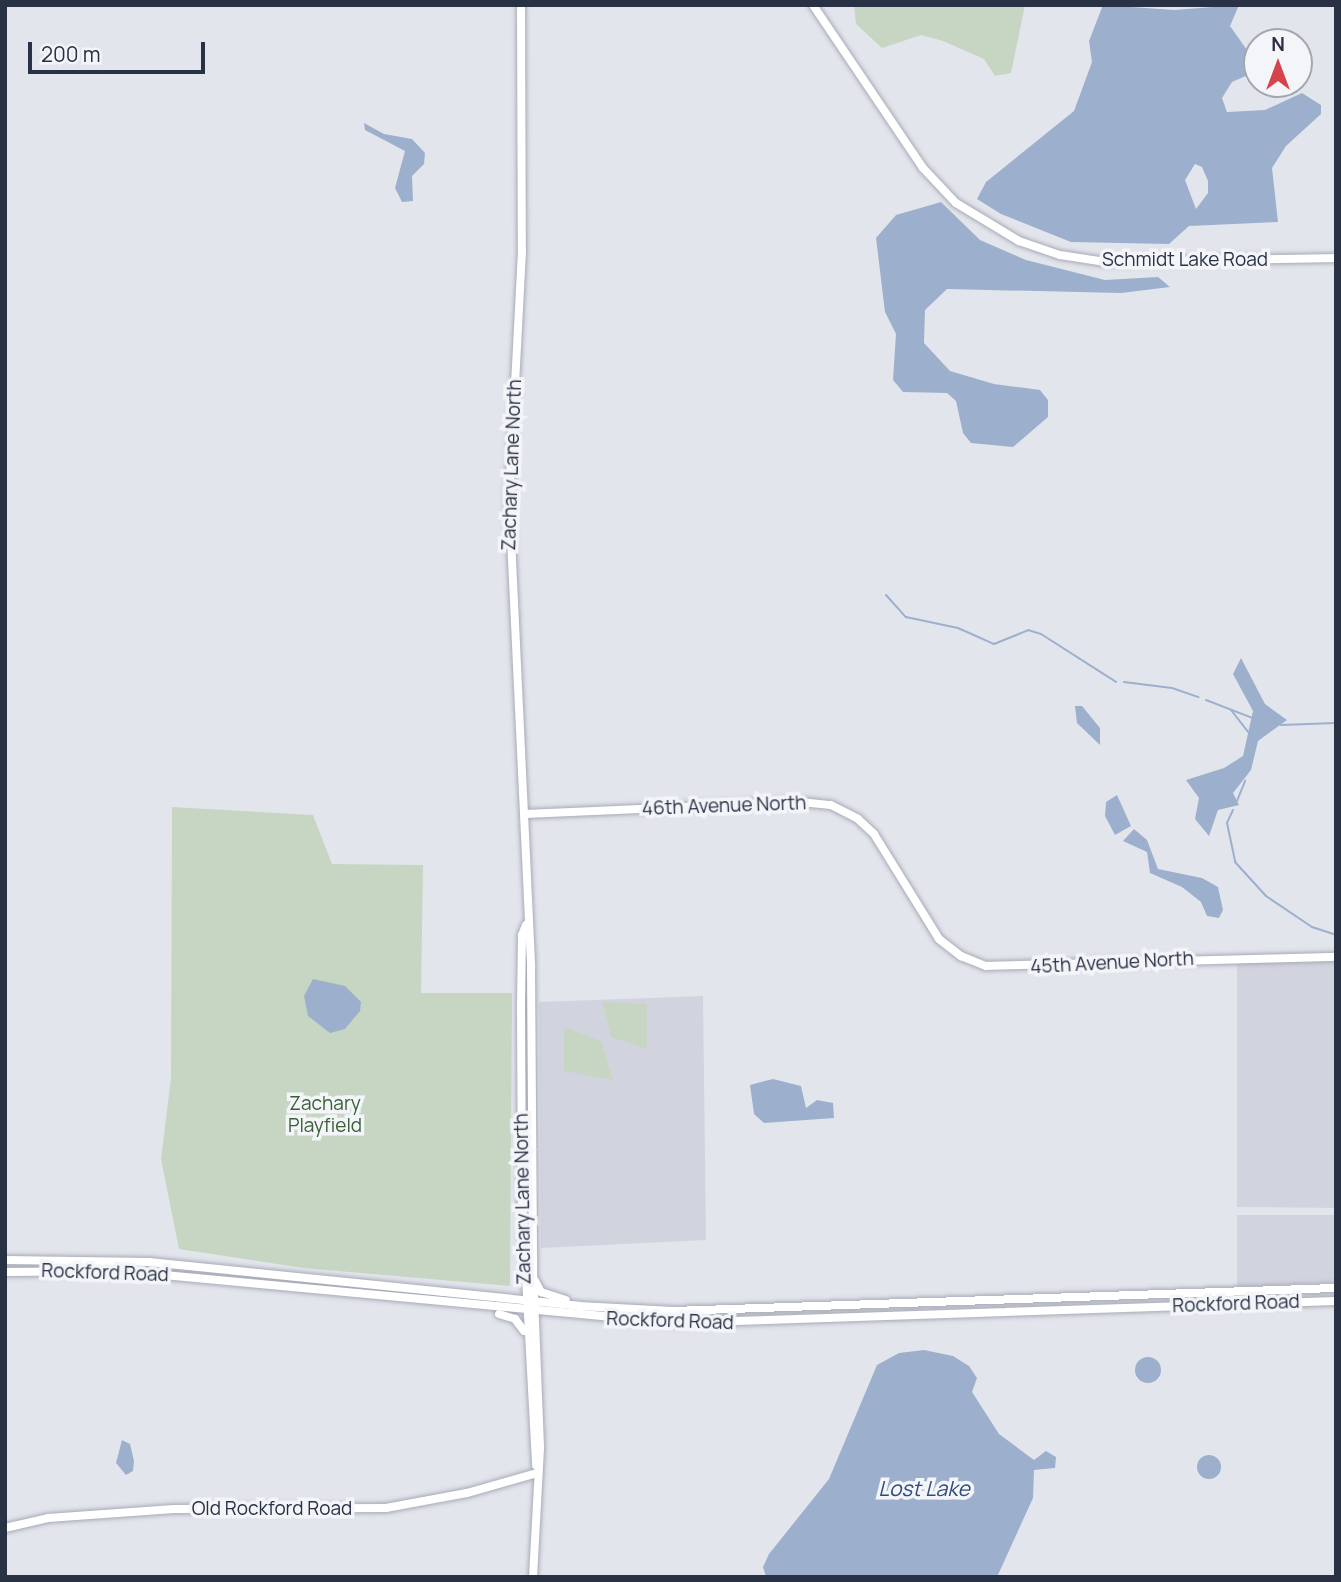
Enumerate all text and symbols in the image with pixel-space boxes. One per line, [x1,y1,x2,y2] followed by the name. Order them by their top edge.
[32,28,208,72] scale bar
[1243,28,1313,98] north arrow
[1271,31,1285,57] text: N
[41,40,101,68] text: 200 m
[1102,249,1268,271] street label: Schmidt Lake Road
[498,379,526,551] street label: Zachary Lane North
[641,792,807,820] street label: 46th Avenue North
[1030,947,1194,979] street label: 45th Avenue North
[288,1093,362,1137] park label: Zachary Playfield
[510,1113,536,1285] street label: Zachary Lane North
[41,1259,169,1287] street label: Rockford Road
[1172,1290,1300,1318] street label: Rockford Road
[606,1307,734,1335] street label: Rockford Road
[878,1475,970,1501] water label: Lost Lake
[192,1498,352,1520] street label: Old Rockford Road

